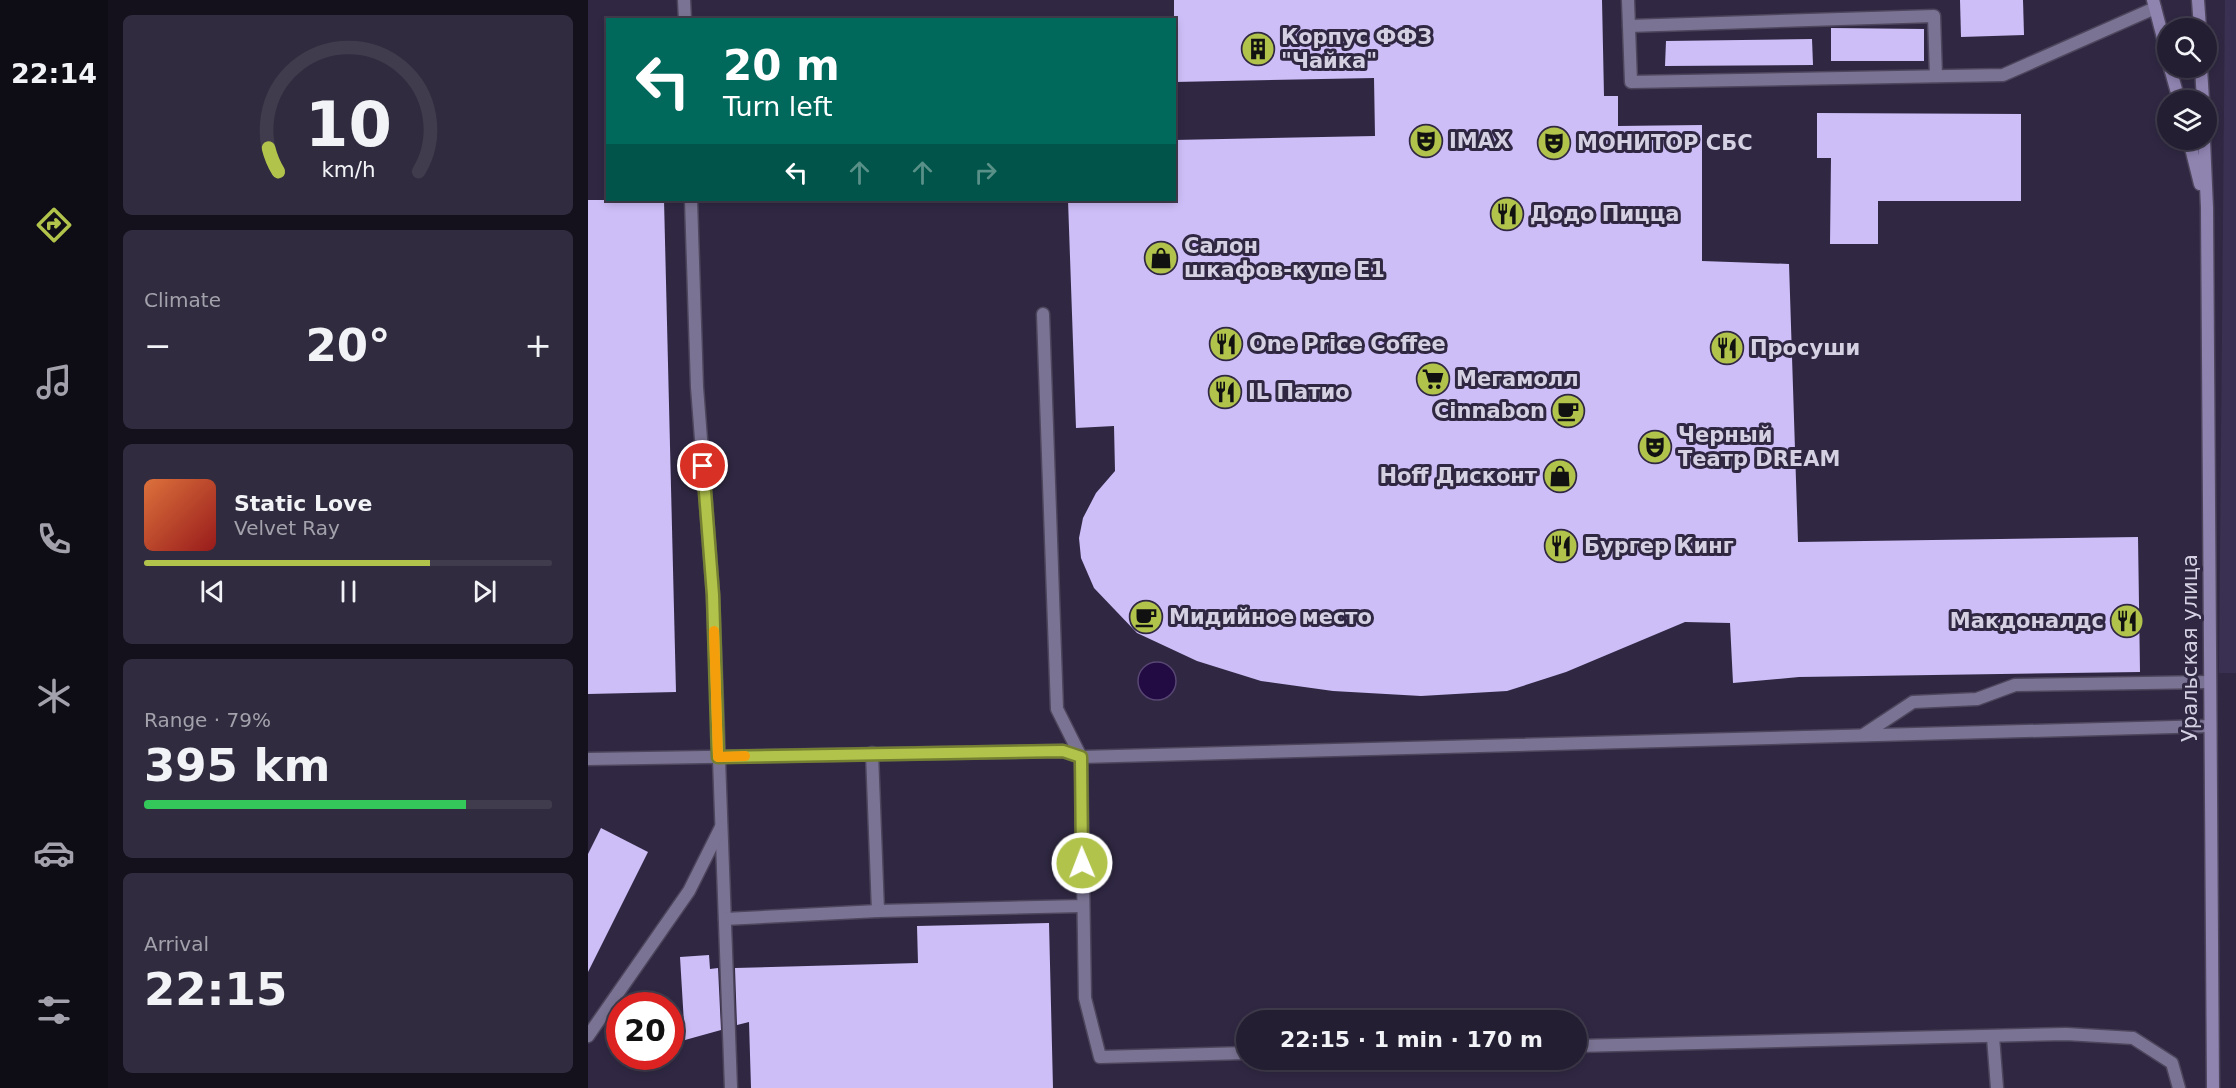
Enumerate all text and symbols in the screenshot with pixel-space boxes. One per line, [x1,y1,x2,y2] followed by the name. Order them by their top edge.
[2157,18,2217,150] map controls
[2157,18,2217,78] button: search
[1281,25,1432,73] place label: Корпус ФФЗ "Чайка"
[1240,31,1276,67] building icon: Корпус ФФЗ "Чайка"
[723,41,840,90] text: 20 m
[624,42,702,120] icon: left
[11,58,97,89] text: 22:14
[305,88,391,161] text: 10
[2157,90,2217,150] button: layers
[723,91,833,122] text: Turn left
[1408,123,1444,159] theatre icon: IMAX
[1536,125,1572,161] theatre icon: МОНИТОР СБС
[1449,129,1510,153] place label: IMAX
[1577,131,1753,155] place label: МОНИТОР СБС
[780,156,813,189] icon: left
[843,156,876,189] icon: ahead
[906,156,939,189] icon: ahead
[969,156,1002,189] icon: right
[321,157,375,182] text: km/h
[1489,196,1525,232] restaurant icon: Додо Пицца
[1530,202,1679,226] place label: Додо Пицца
[33,204,75,246] icon: directions
[1184,234,1385,282] place label: Салон шкафов-купе Е1
[1143,240,1179,276] shop icon: Салон шкафов-купе Е1
[144,288,221,312] text: Climate
[305,319,391,372] text: 20°
[144,326,172,365] text: −
[524,326,552,365] text: +
[1208,326,1244,362] restaurant icon: One Price Coffee
[1709,330,1745,366] restaurant icon: Просуши
[1249,332,1446,356] place label: One Price Coffee
[1750,336,1860,360] place label: Просуши
[33,361,75,403] icon: music
[1415,361,1451,397] supermarket icon: Мегамолл
[1456,367,1579,391] place label: Мегамолл
[1207,374,1243,410] restaurant icon: IL Патио
[1248,380,1350,404] place label: IL Патио
[1550,393,1586,429] cafe icon: Cinnabon
[1434,399,1545,423] place label: Cinnabon
[1678,423,1840,471] place label: Черный Театр DREAM
[1637,429,1673,465] theatre icon: Черный Театр DREAM
[677,440,728,491] pin
[686,449,719,482] icon: arrive
[1542,458,1578,494] shop icon: Hoff Дисконт
[1379,464,1538,488] place label: Hoff Дисконт
[234,491,372,516] text: Static Love
[234,516,340,540] text: Velvet Ray
[33,518,75,560] icon: phone
[1543,528,1579,564] restaurant icon: Бургер Кинг
[1584,534,1734,558] place label: Бургер Кинг
[2178,554,2202,742] street label: Уральская улица
[196,575,229,608] icon: previous
[332,575,365,608] icon: pause
[468,575,501,608] icon: next
[1128,599,1164,635] cafe icon: Мидийное место
[2109,603,2145,639] restaurant icon: Макдоналдс
[1169,605,1372,629] place label: Мидийное место
[1950,609,2104,633] place label: Макдоналдс
[33,675,75,717] icon: climate
[144,708,271,732] text: Range · 79%
[144,739,330,792] text: 395 km
[1050,831,1114,895] position arrow
[33,832,75,874] icon: car
[144,932,209,956] text: Arrival
[144,963,287,1016] text: 22:15
[33,989,75,1031] icon: filters
[606,992,684,1070] speed limit sign: 20
[1280,1027,1543,1052] text: 22:15 · 1 min · 170 m

